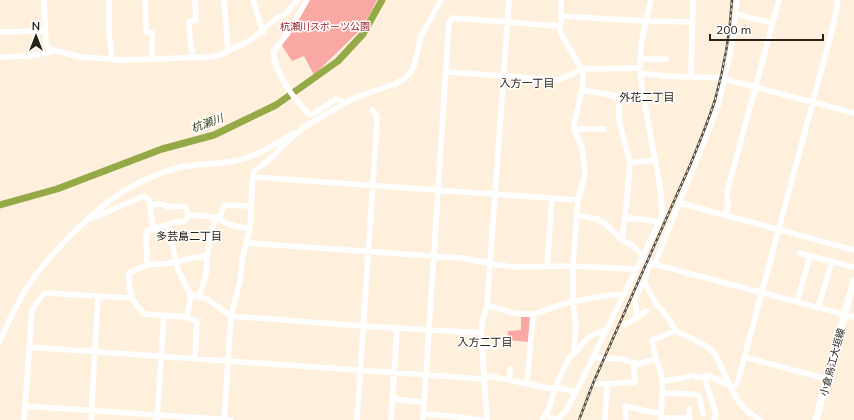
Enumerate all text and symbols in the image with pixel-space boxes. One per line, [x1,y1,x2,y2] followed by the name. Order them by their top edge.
[16,16,56,56] north arrow
[710,16,823,42] scale bar
[32,19,40,33] text: N
[280,20,370,33] park label: 杭瀬川スポーツ公園
[716,22,751,37] text: 200 m
[500,76,555,90] district label: 入方一丁目
[620,90,675,104] district label: 外花二丁目
[189,110,226,135] water label: 杭瀬川
[156,229,222,243] district label: 多芸島二丁目
[817,327,848,398] street label: 小倉烏江大垣線
[458,335,513,349] district label: 入方二丁目

